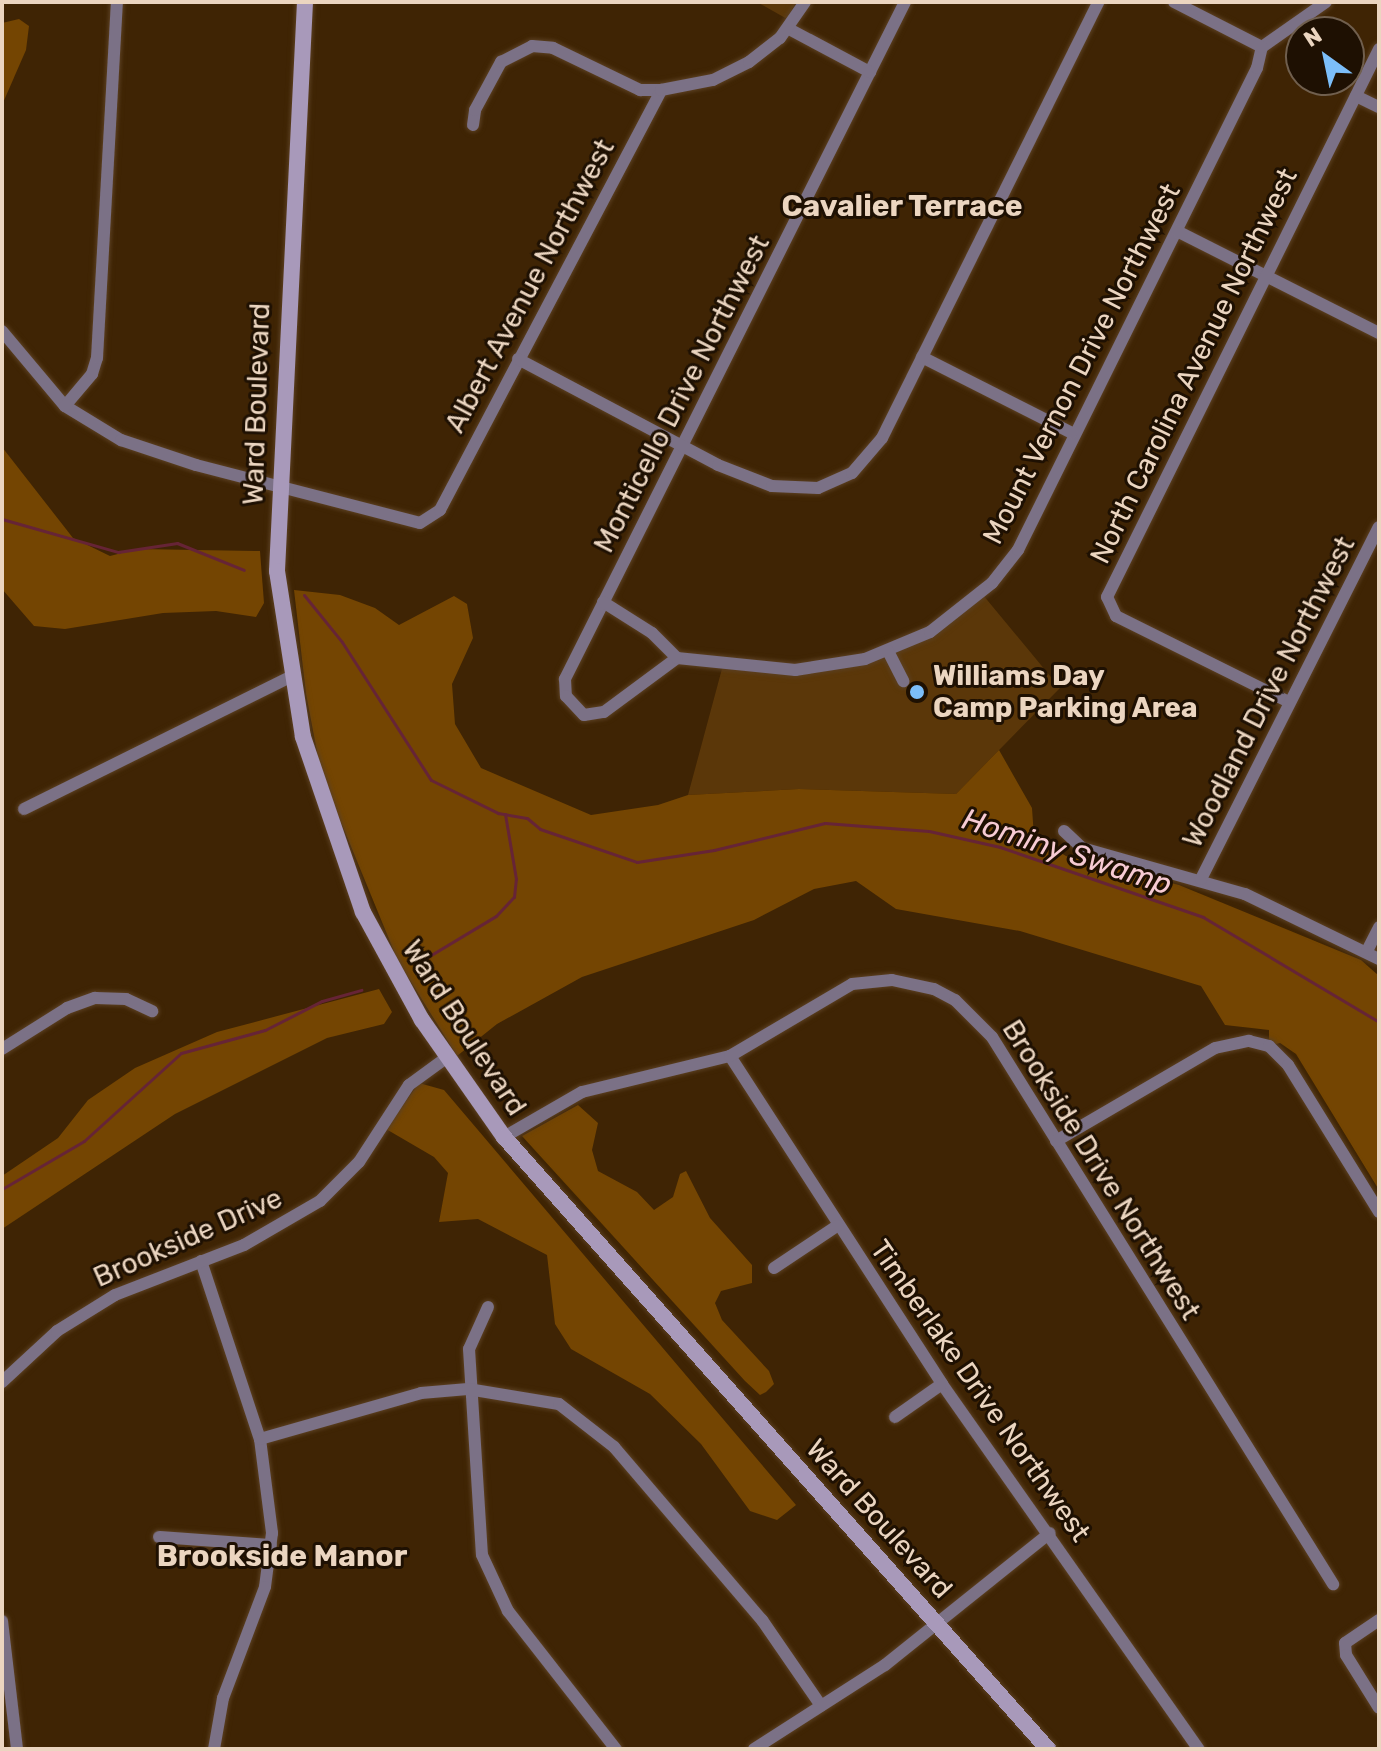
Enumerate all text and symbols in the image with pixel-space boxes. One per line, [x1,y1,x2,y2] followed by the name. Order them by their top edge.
[1285,16,1365,96] north arrow
[1299,22,1327,53] text: N
[438,133,622,439] street label: Albert Avenue Northwest
[1083,163,1305,569] street label: North Carolina Avenue Northwest
[976,178,1188,550] street label: Mount Vernon Drive Northwest
[781,188,1023,224] district label: Cavalier Terrace
[587,230,777,558] street label: Monticello Drive Northwest
[237,302,277,506] street label: Ward Boulevard
[1176,531,1362,853] street label: Woodland Drive Northwest
[933,659,1198,725] place label: Williams Day Camp Parking Area
[908,683,926,701] marker: Williams Day Camp Parking Area
[957,801,1177,903] water label: Hominy Swamp
[395,934,533,1122] street label: Ward Boulevard
[995,1014,1207,1326] street label: Brookside Drive Northwest
[88,1181,288,1295] street label: Brookside Drive
[863,1234,1097,1548] street label: Timberlake Drive Northwest
[799,1433,959,1605] street label: Ward Boulevard
[157,1538,407,1574] district label: Brookside Manor

